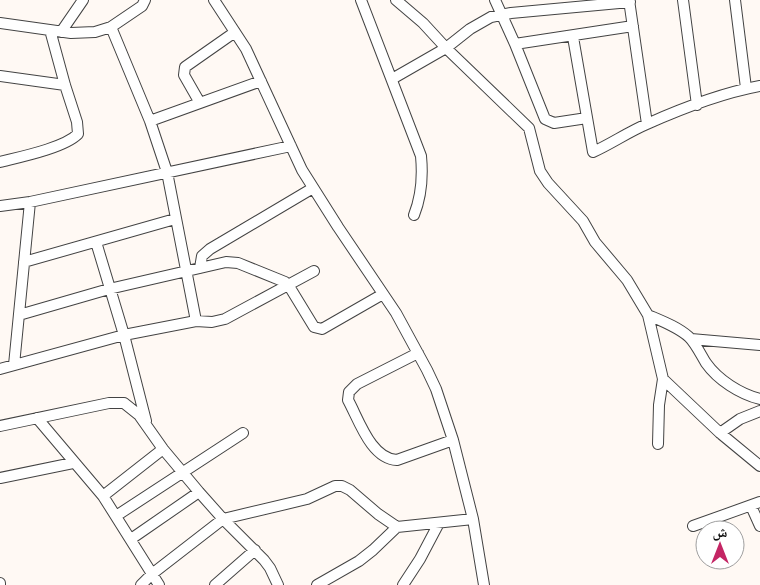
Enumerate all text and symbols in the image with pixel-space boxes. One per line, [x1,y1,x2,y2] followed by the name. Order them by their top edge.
[695,520,745,570] north arrow
[713,521,728,541] text: ش

